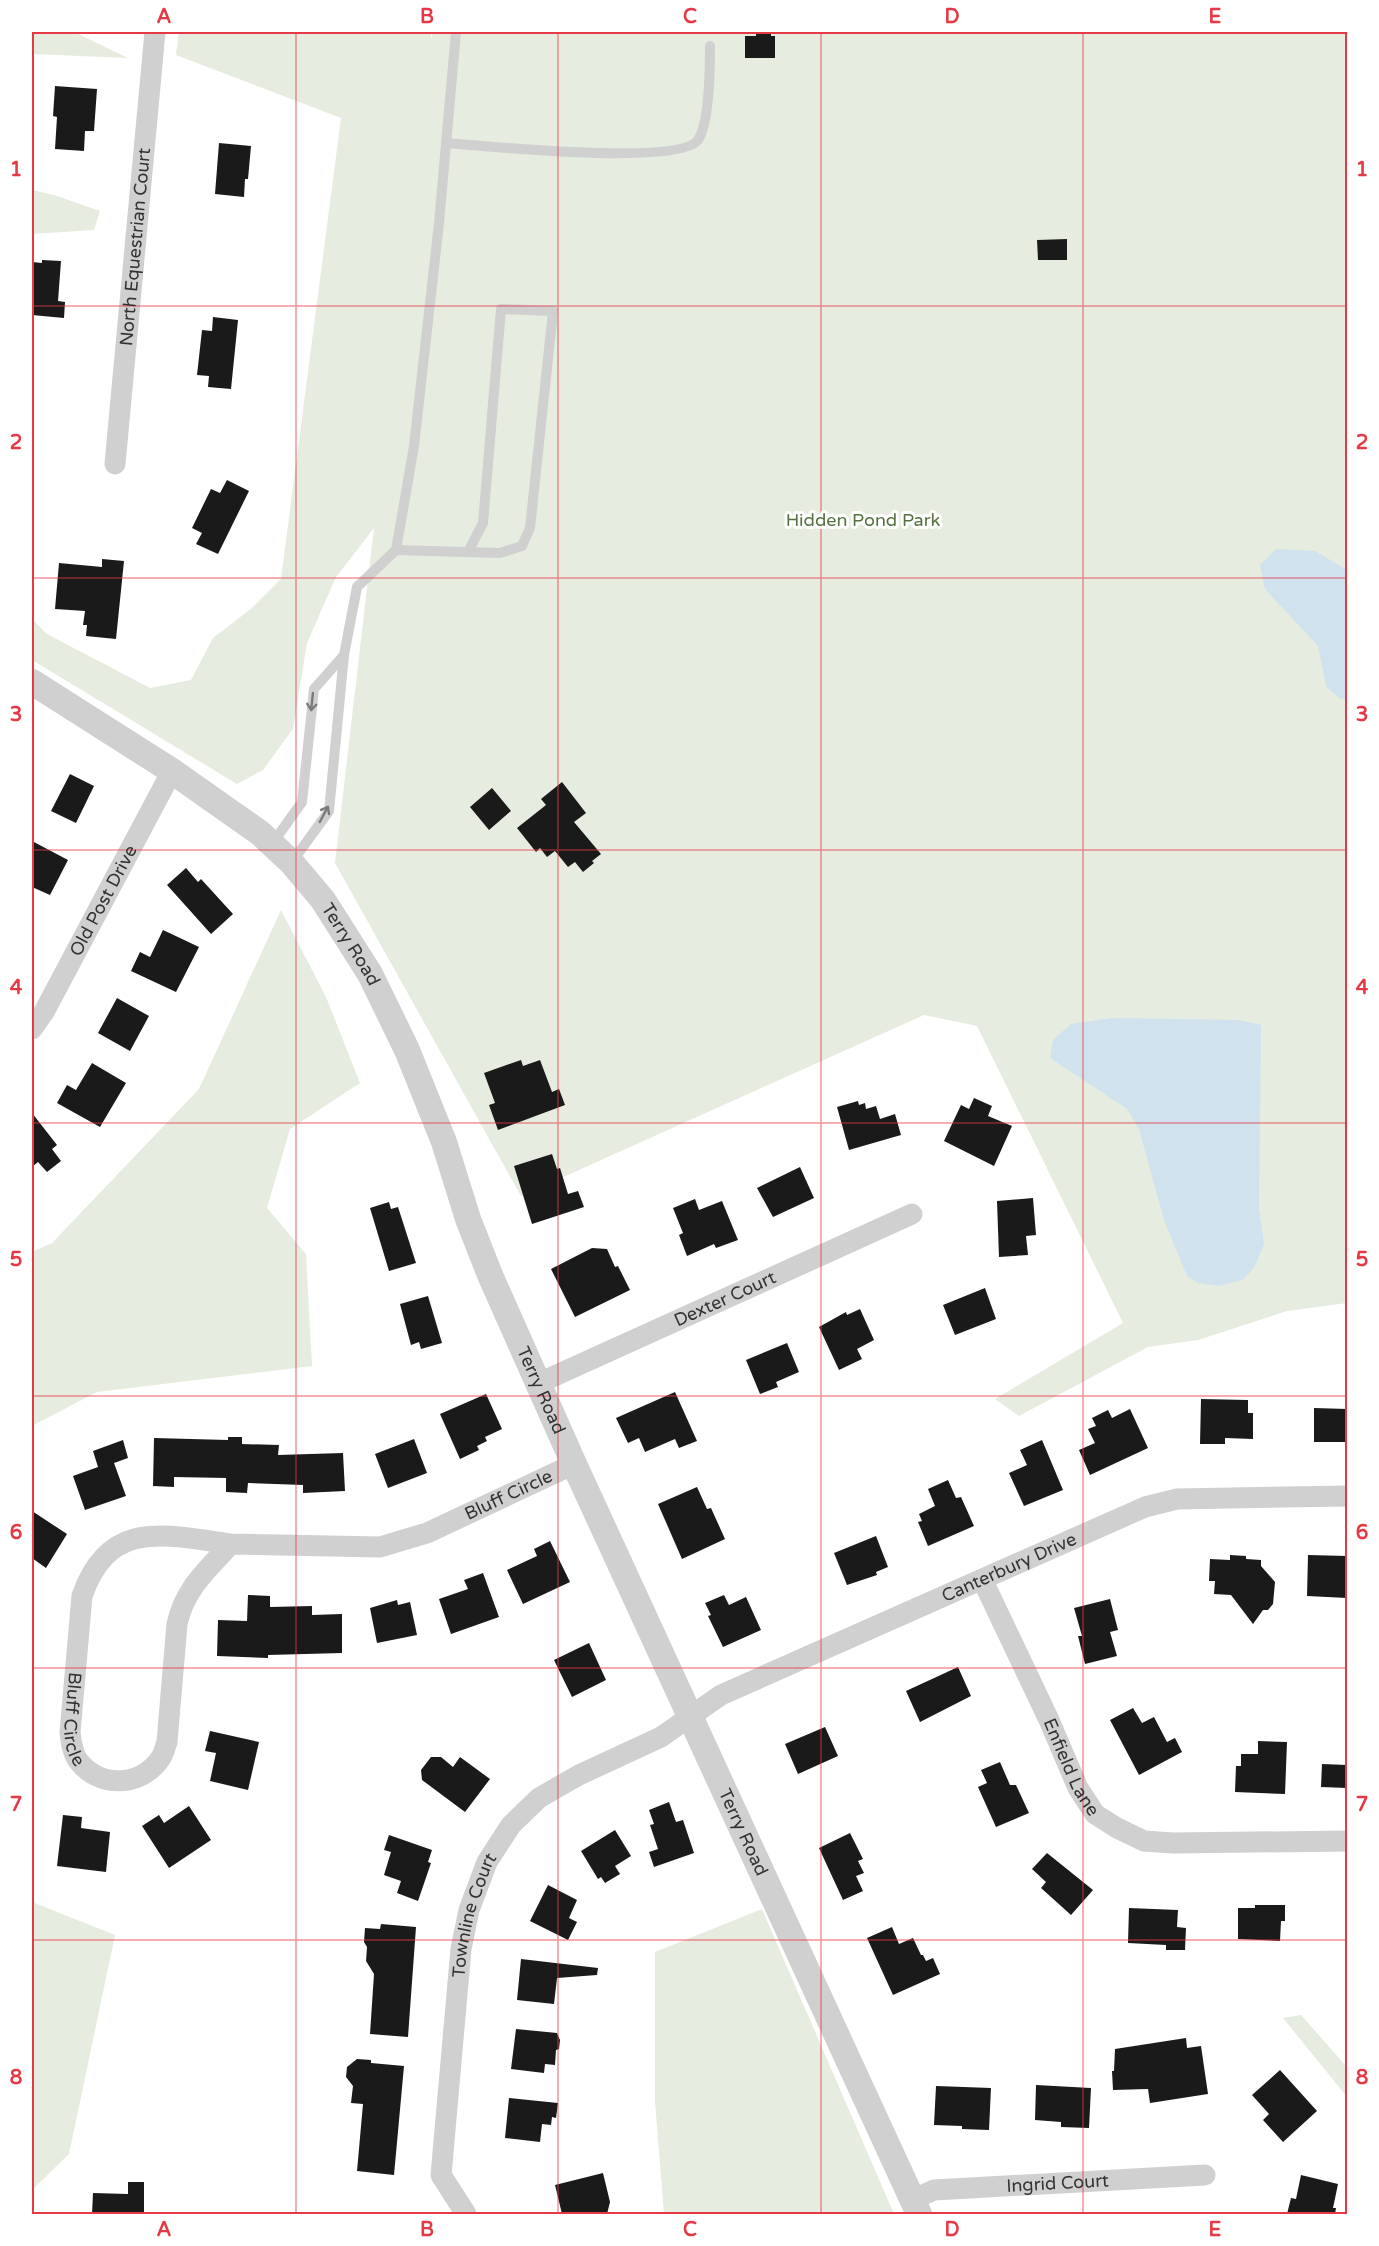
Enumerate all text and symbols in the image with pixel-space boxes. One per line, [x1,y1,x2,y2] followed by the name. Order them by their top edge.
[157,5,172,29] text: A
[420,5,434,29] text: B
[683,5,697,29] text: C
[944,5,960,29] text: D
[1209,5,1222,29] text: E
[115,147,155,347] street label: North Equestrian Court
[10,158,22,182] text: 1
[1356,158,1368,182] text: 1
[10,431,22,455] text: 2
[1356,431,1368,455] text: 2
[786,509,941,531] park label: Hidden Pond Park
[306,691,317,711] one-way arrow
[10,703,22,727] text: 3
[1356,703,1368,727] text: 3
[318,806,330,823] one-way arrow
[65,841,142,960] street label: Old Post Drive
[317,899,385,989] street label: Terry Road
[10,976,23,1000] text: 4
[1356,976,1369,1000] text: 4
[10,1248,22,1272] text: 5
[1356,1248,1368,1272] text: 5
[670,1266,779,1331] street label: Dexter Court
[512,1343,570,1437] street label: Terry Road
[461,1465,556,1525] street label: Bluff Circle
[10,1521,22,1545] text: 6
[1356,1521,1368,1545] text: 6
[938,1528,1080,1607] street label: Canterbury Drive
[59,1671,90,1771] street label: Bluff Circle
[1039,1715,1104,1820] street label: Enfield Lane
[714,1785,773,1879] street label: Terry Road
[10,1793,22,1817] text: 7
[1356,1793,1368,1817] text: 7
[448,1848,501,1978] street label: Townline Court
[10,2066,22,2090] text: 8
[1356,2066,1368,2090] text: 8
[1006,2169,1110,2197] street label: Ingrid Court
[157,2218,172,2242] text: A
[420,2218,434,2242] text: B
[683,2218,697,2242] text: C
[944,2218,960,2242] text: D
[1209,2218,1222,2242] text: E

